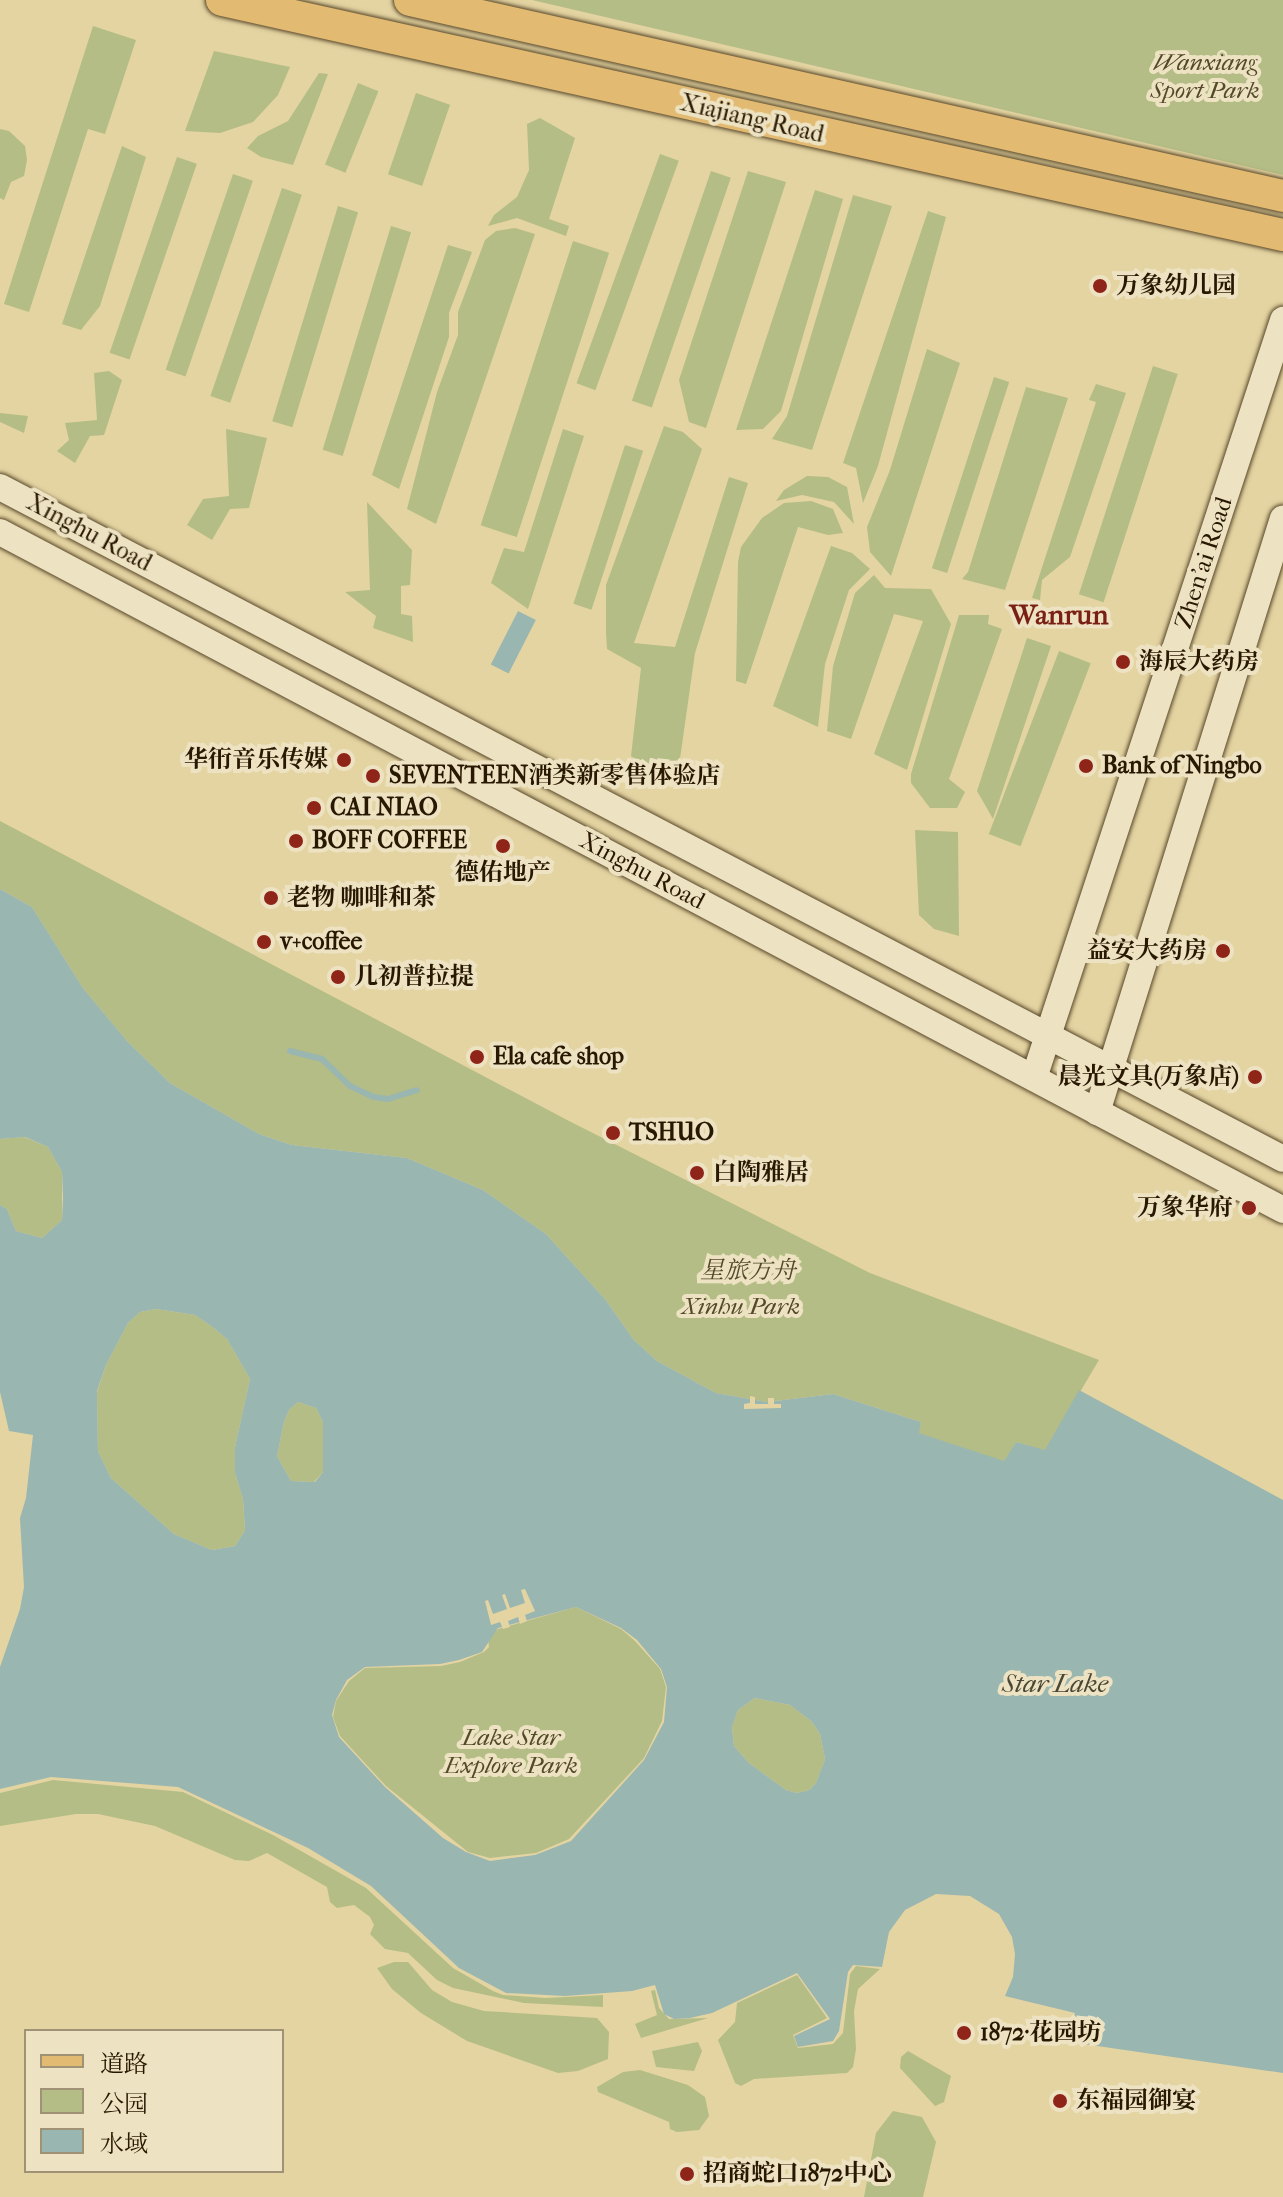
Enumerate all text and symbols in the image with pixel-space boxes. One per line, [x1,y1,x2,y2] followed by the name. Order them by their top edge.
[1150,49,1260,105] park label: Wanxiang Sport Park
[677,88,827,150] street label: Xiajiang Road
[1116,272,1236,300] place label: 万象幼儿园
[1091,277,1109,295] marker: 万象幼儿园
[21,488,157,578] street label: Xinghu Road
[1169,493,1239,633] street label: Zhen'ai Road
[1010,598,1108,632] district label: Wanrun
[1139,648,1259,676] place label: 海辰大药房
[1114,653,1132,671] marker: 海辰大药房
[184,746,328,774] place label: 华衎音乐传媒
[335,751,353,769] marker: 华衎音乐传媒
[1102,752,1262,780] place label: Bank of Ningbo
[1077,757,1095,775] marker: Bank of Ningbo
[389,762,720,790] place label: SEVENTEEN酒类新零售体验店
[364,767,382,785] marker: SEVENTEEN酒类新零售体验店
[330,794,438,822] place label: CAI NIAO
[305,799,323,817] marker: CAI NIAO
[574,826,710,916] street label: Xinghu Road
[312,827,467,855] place label: BOFF COFFEE
[287,832,305,850] marker: BOFF COFFEE
[494,837,512,855] marker: 德佑地产
[455,859,551,887] place label: 德佑地产
[287,884,436,912] place label: 老物 咖啡和茶
[262,889,280,907] marker: 老物 咖啡和茶
[280,928,362,956] place label: v+coffee
[255,933,273,951] marker: v+coffee
[1087,937,1207,965] place label: 益安大药房
[1214,942,1232,960] marker: 益安大药房
[354,963,474,991] place label: 几初普拉提
[329,968,347,986] marker: 几初普拉提
[493,1043,624,1071] place label: Ela cafe shop
[468,1048,486,1066] marker: Ela cafe shop
[1058,1063,1239,1091] place label: 晨光文具(万象店)
[1246,1068,1264,1086] marker: 晨光文具(万象店)
[629,1119,714,1147] place label: TSHUO
[604,1124,622,1142] marker: TSHUO
[713,1159,809,1187] place label: 白陶雅居
[688,1164,706,1182] marker: 白陶雅居
[1137,1194,1233,1222] place label: 万象华府
[1240,1199,1258,1217] marker: 万象华府
[700,1257,796,1285] park label: 星旅方舟
[682,1293,800,1321] park label: Xinhu Park
[1002,1668,1108,1700] water label: Star Lake
[444,1724,578,1780] park label: Lake Star Explore Park
[980,2019,1101,2047] place label: 1872·花园坊
[955,2024,973,2042] marker: 1872·花园坊
[24,2029,284,2173] legend
[100,2050,148,2078] text: 道路
[1076,2087,1196,2115] place label: 东福园御宴
[100,2090,148,2118] text: 公园
[1051,2092,1069,2110] marker: 东福园御宴
[100,2130,148,2158] text: 水域
[703,2160,891,2188] place label: 招商蛇口1872中心
[678,2165,696,2183] marker: 招商蛇口1872中心

